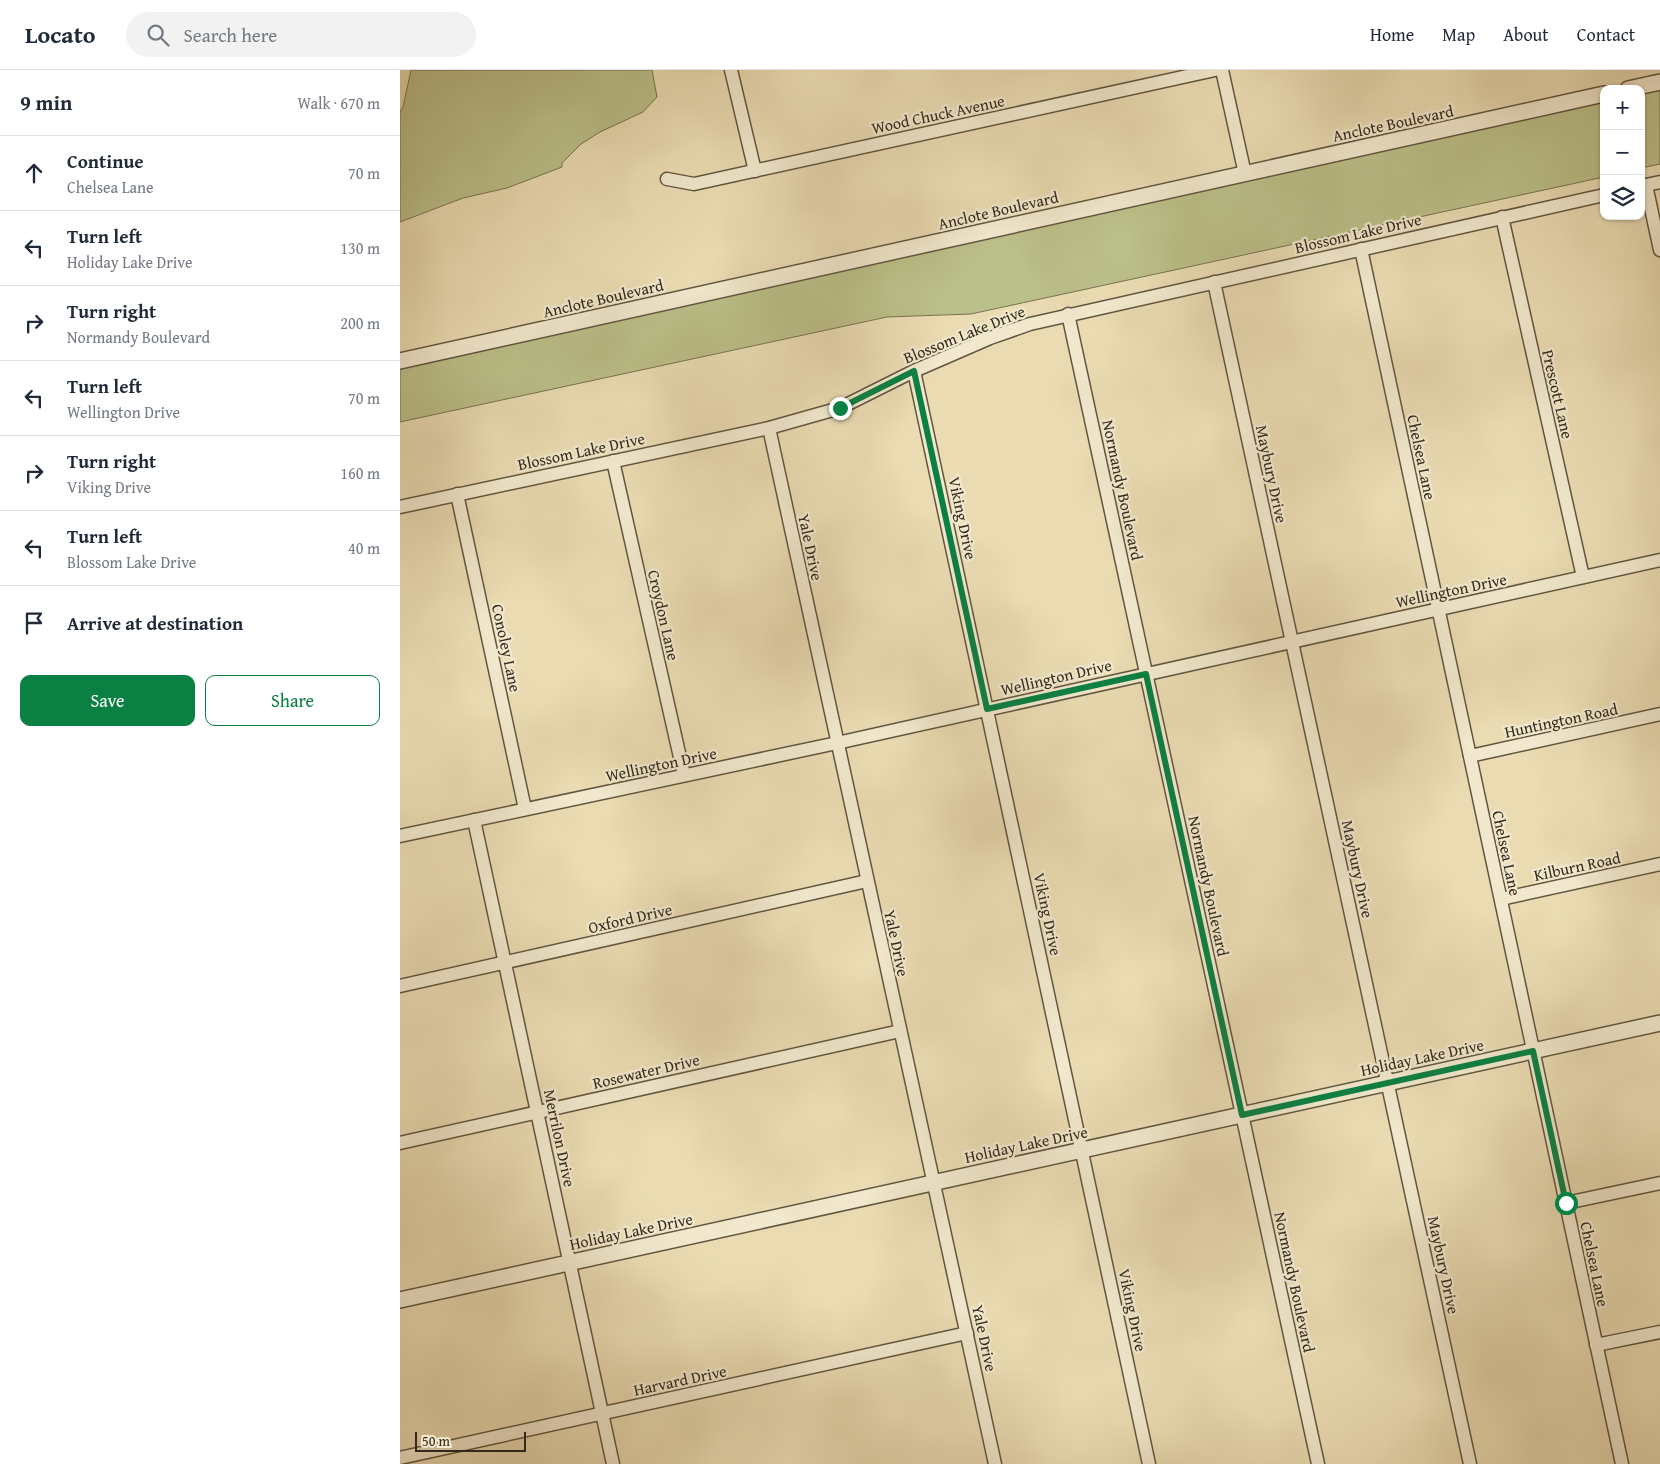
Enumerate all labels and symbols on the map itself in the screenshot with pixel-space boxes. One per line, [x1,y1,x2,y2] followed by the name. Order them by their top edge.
[869,88,1007,140] street label: Wood Chuck Avenue
[1330,98,1456,148] street label: Anclote Boulevard
[935,184,1061,236] street label: Anclote Boulevard
[1292,207,1424,259] street label: Blossom Lake Drive
[540,272,666,324] street label: Anclote Boulevard
[900,299,1028,369] street label: Blossom Lake Drive
[1536,347,1580,441] street label: Prescott Lane
[829,397,852,420] route end
[1401,412,1443,502] street label: Chelsea Lane
[1096,418,1150,563] street label: Normandy Boulevard
[1250,423,1294,525] street label: Maybury Drive
[515,426,647,476] street label: Blossom Lake Drive
[943,474,983,562] street label: Viking Drive
[792,511,830,583] street label: Yale Drive
[642,567,686,663] street label: Croydon Lane
[1393,567,1509,613] street label: Wellington Drive
[486,602,528,694] street label: Conoley Lane
[998,653,1114,701] street label: Wellington Drive
[1502,696,1620,744] street label: Huntington Road
[603,741,719,787] street label: Wellington Drive
[1486,808,1528,898] street label: Chelsea Lane
[1182,814,1236,959] street label: Normandy Boulevard
[1336,818,1380,920] street label: Maybury Drive
[1531,845,1623,887] street label: Kilburn Road
[1028,870,1068,958] street label: Viking Drive
[586,897,674,939] street label: Oxford Drive
[878,907,916,979] street label: Yale Drive
[1358,1032,1486,1082] street label: Holiday Lake Drive
[590,1047,702,1095] street label: Rosewater Drive
[538,1087,582,1189] street label: Merrilon Drive
[962,1119,1090,1169] street label: Holiday Lake Drive
[1555,1192,1578,1215] route start
[567,1206,695,1256] street label: Holiday Lake Drive
[1268,1210,1322,1355] street label: Normandy Boulevard
[1422,1214,1466,1316] street label: Maybury Drive
[1574,1219,1616,1309] street label: Chelsea Lane
[1113,1266,1153,1354] street label: Viking Drive
[966,1302,1004,1374] street label: Yale Drive
[631,1358,729,1402] street label: Harvard Drive
[415,1429,526,1452] scale bar

